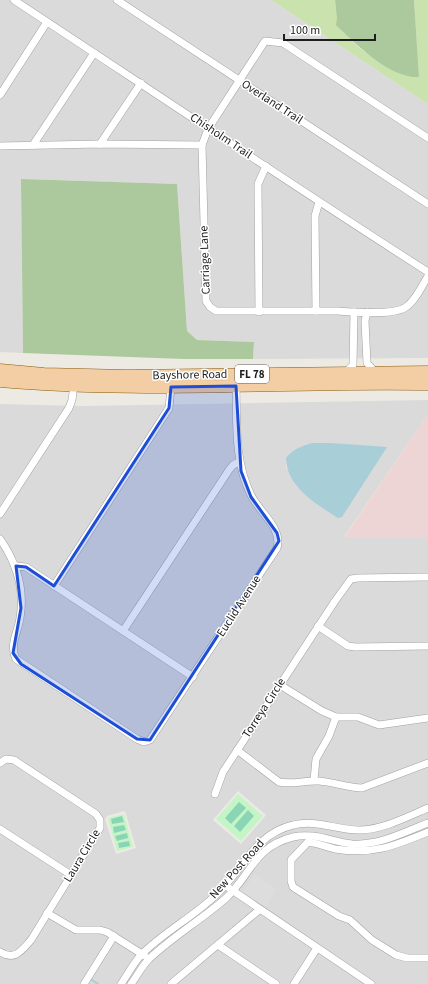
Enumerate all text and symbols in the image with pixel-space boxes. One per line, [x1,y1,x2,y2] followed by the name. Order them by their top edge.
[284,16,375,42] scale bar
[290,22,320,39] text: 100 m
[238,76,306,128] street label: Overland Trail
[187,109,255,163] street label: Chisholm Trail
[195,225,215,295] street label: Carriage Lane
[235,365,269,383] road number: FL 78
[152,366,228,384] street label: Bayshore Road
[213,572,265,640] street label: Euclid Avenue
[238,675,290,741] street label: Torreya Circle
[60,826,105,886] street label: Laura Circle
[206,836,268,902] street label: New Post Road

